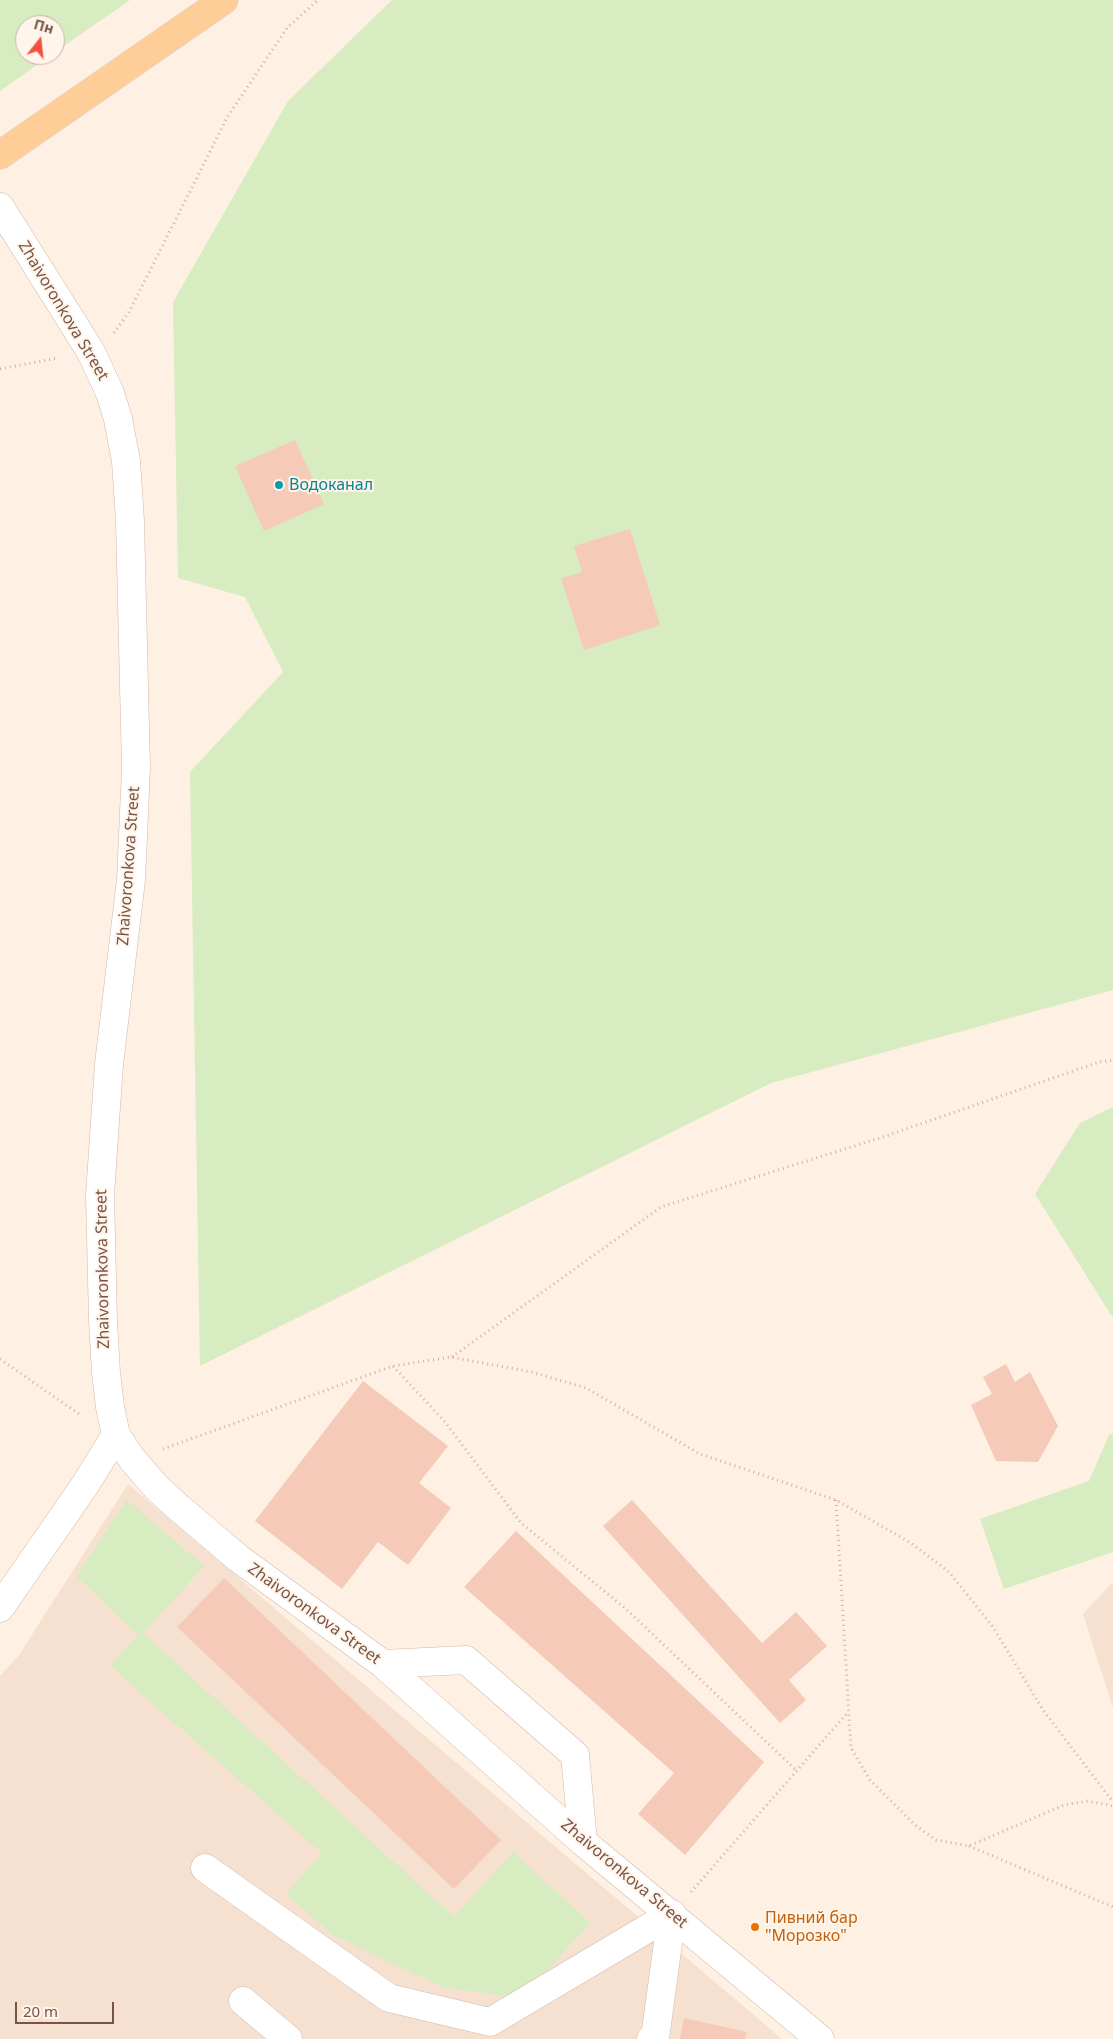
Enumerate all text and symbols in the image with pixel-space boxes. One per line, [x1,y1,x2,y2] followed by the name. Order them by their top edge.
[32,14,56,38] text: Пн
[15,15,65,65] north arrow
[14,238,112,384] street label: Zhaivoronkova Street
[289,475,373,495] place label: Водоканал
[273,479,285,491] marker: Водоканал
[114,786,144,946] street label: Zhaivoronkova Street
[92,1189,114,1349] street label: Zhaivoronkova Street
[244,1559,384,1669] street label: Zhaivoronkova Street
[557,1815,691,1933] street label: Zhaivoronkova Street
[765,1908,858,1946] place label: Пивний бар "Морозко"
[749,1921,761,1933] marker: Пивний бар "Морозко"
[18,1992,116,2024] scale bar
[23,2001,58,2021] text: 20 m

